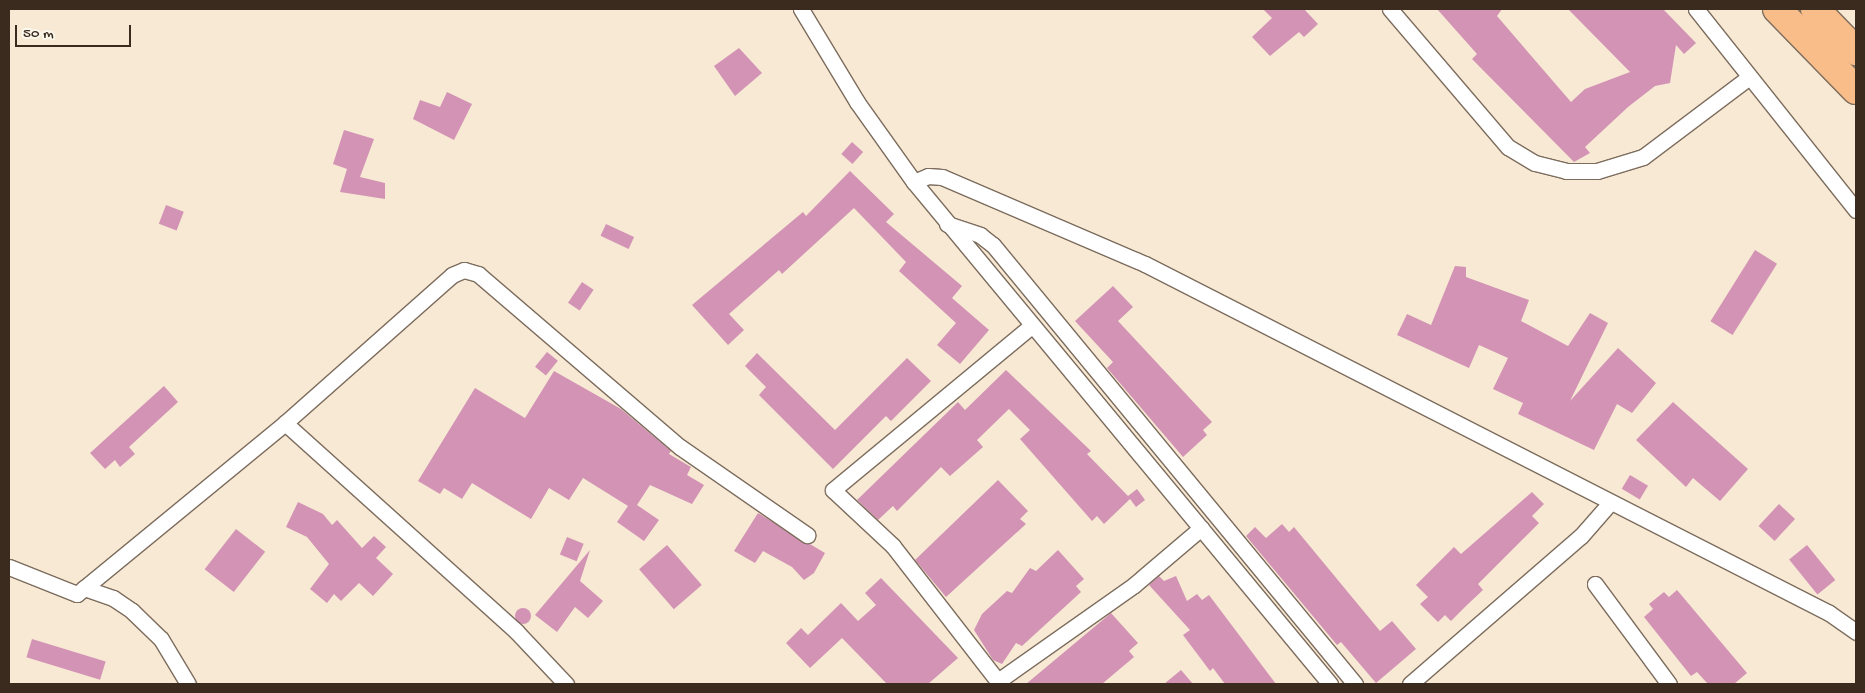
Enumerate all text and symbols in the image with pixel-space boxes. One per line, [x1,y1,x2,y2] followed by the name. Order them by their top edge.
[18,15,134,47] scale bar
[23,25,54,43] text: 50 m

